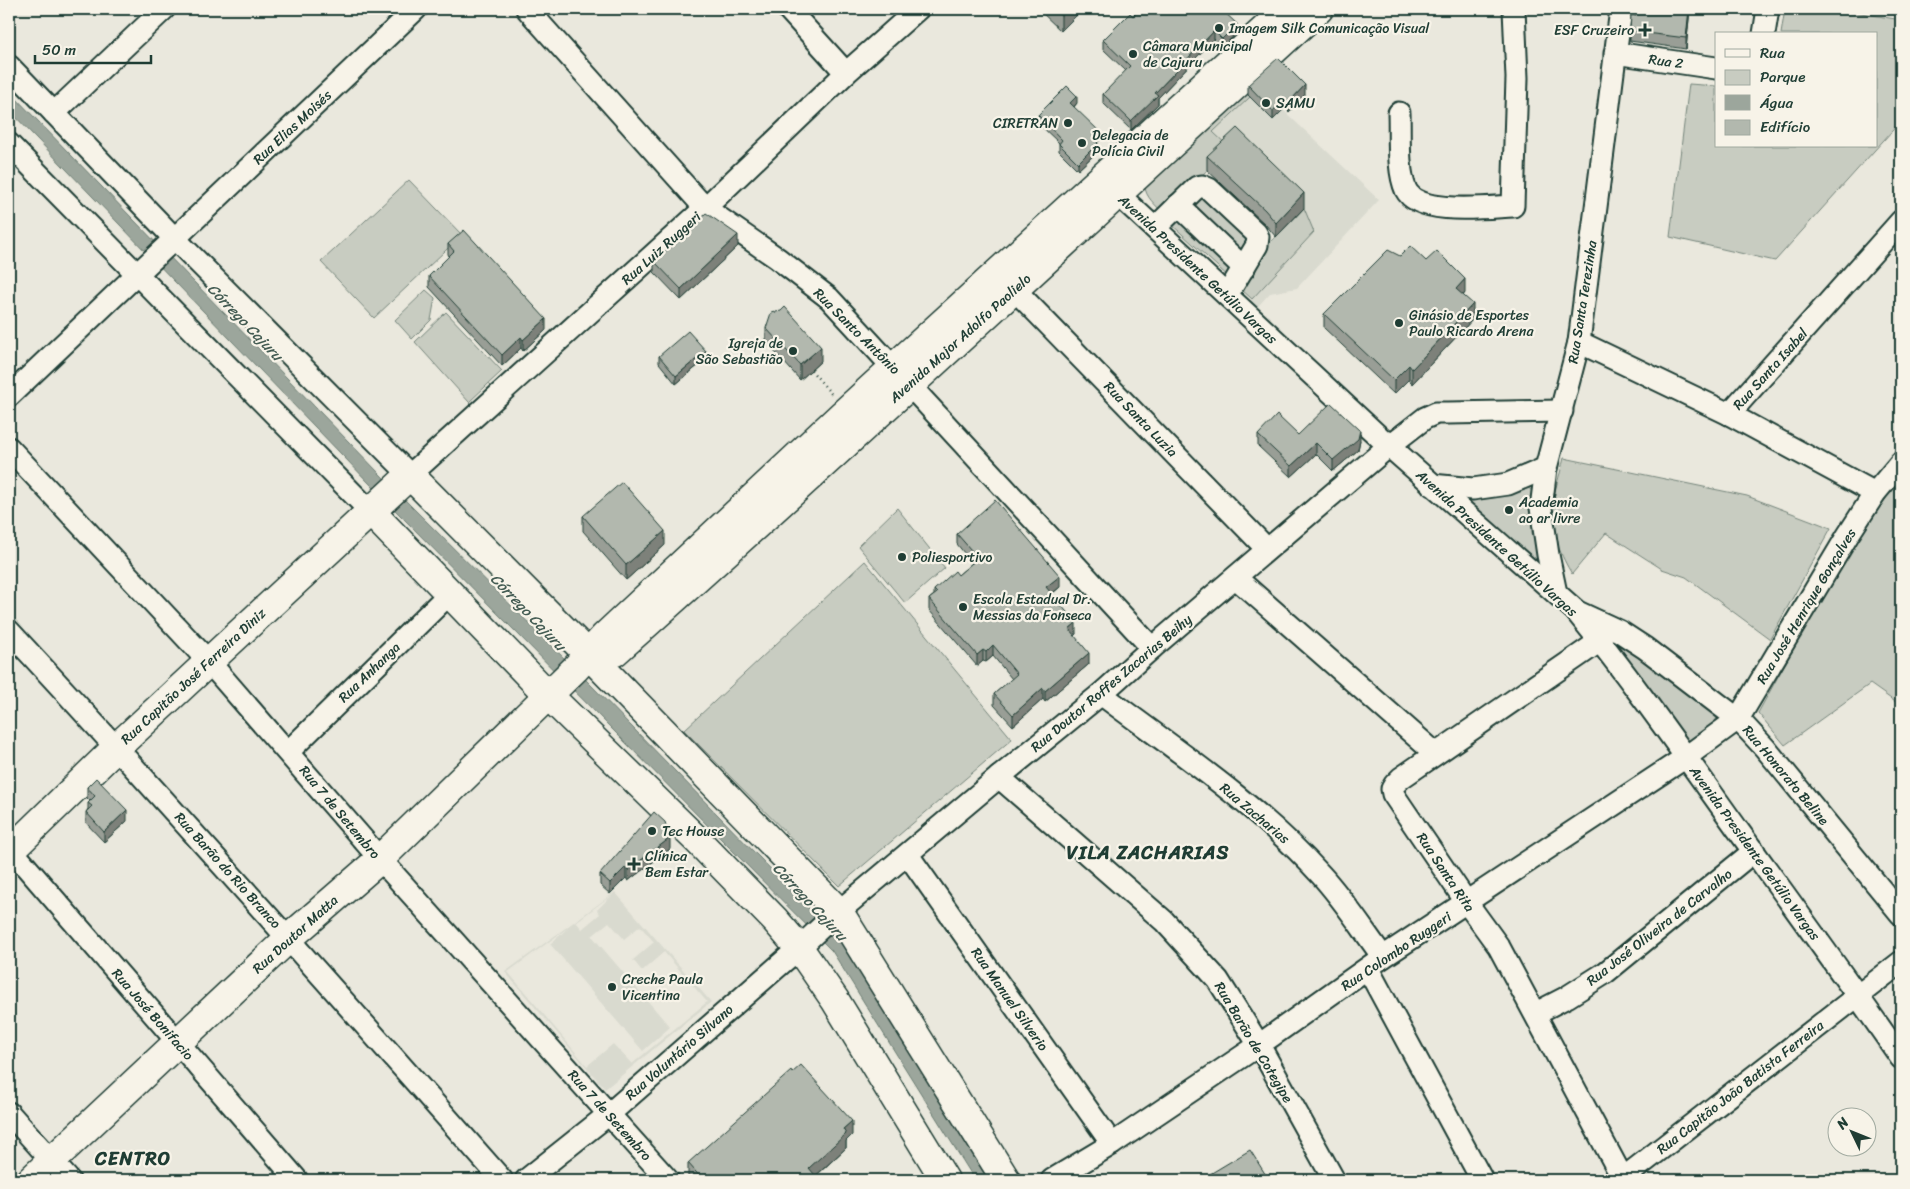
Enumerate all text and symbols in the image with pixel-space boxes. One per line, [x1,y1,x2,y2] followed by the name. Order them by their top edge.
[1228,16,1430,41] place label: Imagem Silk Comunicação Visual
[1554,18,1634,43] place label: ESF Cruzeiro
[1213,22,1225,34] marker: Imagem Silk Comunicação Visual
[1638,23,1652,37] marker: ESF Cruzeiro
[35,32,151,64] scale bar
[1715,32,1878,148] legend
[1143,34,1254,75] place label: Câmara Municipal de Cajuru
[42,37,77,63] text: 50 m
[1760,40,1785,66] text: Rua
[1647,47,1685,76] street label: Rua 2
[1127,48,1139,60] marker: Câmara Municipal de Cajuru
[1760,64,1805,90] text: Parque
[247,83,338,171] street label: Rua Elias Moisés
[1759,90,1793,116] text: Água
[1276,91,1315,116] place label: SAMU
[1260,97,1272,109] marker: SAMU
[993,111,1058,136] place label: CIRETRAN
[1760,114,1811,140] text: Edifício
[1062,117,1074,129] marker: CIRETRAN
[1092,123,1169,164] place label: Delegacia de Polícia Civil
[1076,137,1088,149] marker: Delegacia de Polícia Civil
[1111,188,1284,351] street label: Avenida Presidente Getúlio Vargas
[615,204,708,291] street label: Rua Luiz Ruggeri
[1560,238,1605,366] street label: Rua Santa Terezinha
[883,267,1037,410] street label: Avenida Major Adolfo Paolielo
[201,277,290,368] water label: Córrego Cajuru
[807,282,906,381] street label: Rua Santo Antônio
[1409,303,1534,344] place label: Ginásio de Esportes Paulo Ricardo Arena
[1393,317,1405,329] marker: Ginásio de Esportes Paulo Ricardo Arena
[1726,322,1815,416] street label: Rua Santa Isabel
[696,331,783,372] place label: Igreja de São Sebastião
[787,345,799,357] marker: Igreja de São Sebastião
[1097,375,1184,463] street label: Rua Santa Luzia
[1409,463,1584,624] street label: Avenida Presidente Getúlio Vargas
[1518,490,1581,531] place label: Academia ao ar livre
[1503,504,1515,516] marker: Academia ao ar livre
[1750,523,1863,689] street label: Rua José Henrique Gonçalves
[912,545,992,570] place label: Poliesportivo
[896,551,908,563] marker: Poliesportivo
[484,567,573,658] water label: Córrego Cajuru
[973,587,1092,628] place label: Escola Estadual Dr. Messias da Fonseca
[957,601,969,613] marker: Escola Estadual Dr. Messias da Fonseca
[115,602,272,751] street label: Rua Capitão José Ferreira Diniz
[1025,607,1198,759] street label: Rua Doutor Roffes Zacarias Beihy
[332,636,407,709] street label: Rua Anhanga
[1736,719,1836,832] street label: Rua Honorato Beline
[293,760,387,865] street label: Rua 7 de Setembro
[1682,760,1827,946] street label: Avenida Presidente Getúlio Vargas
[1214,776,1296,851] street label: Rua Zacharias
[168,806,287,935] street label: Rua Barão do Rio Branco
[662,819,725,844] place label: Tec House
[646,825,658,837] marker: Tec House
[1410,827,1482,917] street label: Rua Santa Rita
[1067,836,1229,869] district label: VILA ZACHARIAS
[645,844,709,885] place label: Clínica Bem Estar
[627,857,641,871] marker: Clínica Bem Estar
[766,857,855,949] water label: Córrego Cajuru
[1581,862,1738,993] street label: Rua José Oliveira de Carvalho
[246,889,344,980] street label: Rua Doutor Matta
[1336,904,1458,998] street label: Rua Colombo Ruggeri
[964,942,1055,1057] street label: Rua Manuel Silverio
[105,962,200,1066] street label: Rua José Bonifacio
[622,967,704,1008] place label: Creche Paula Vicentina
[1207,977,1300,1108] street label: Rua Barão de Cotegipe
[606,981,618,993] marker: Creche Paula Vicentina
[619,998,739,1107] street label: Rua Voluntário Silvano
[1651,1013,1830,1161] street label: Rua Capitão João Batista Ferreira
[561,1064,658,1167] street label: Rua 7 de Setembro
[1828,1106,1878,1156] north arrow
[1830,1111,1856,1136] text: N
[94,1142,171,1175] district label: CENTRO

